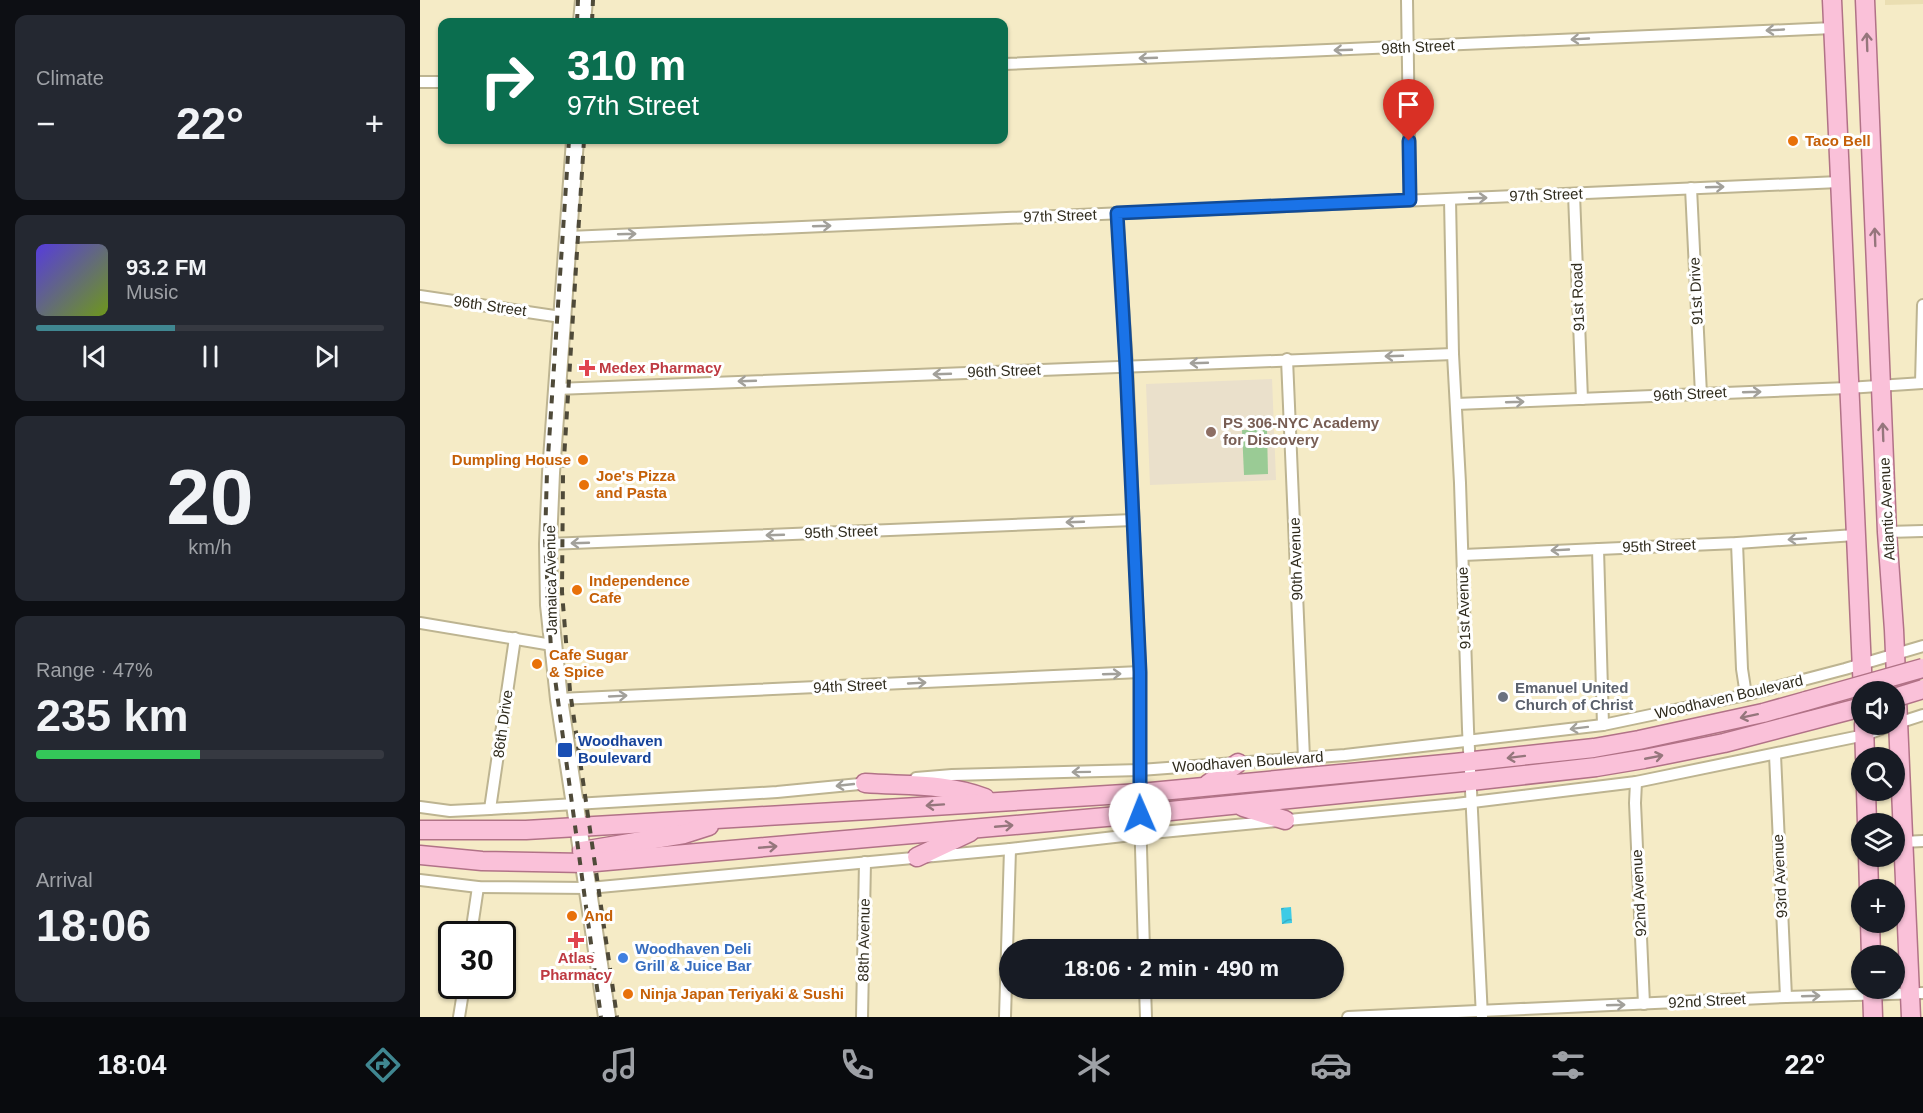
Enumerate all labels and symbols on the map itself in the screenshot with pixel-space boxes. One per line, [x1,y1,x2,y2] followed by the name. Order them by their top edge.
[1765,25,1785,36] one-way arrow
[1861,33,1872,53] one-way arrow
[1570,34,1590,45] one-way arrow
[1381,36,1456,57] street label: 98th Street
[1334,44,1354,55] one-way arrow
[1139,52,1159,64] one-way arrow
[1383,79,1434,141] pin
[1805,132,1871,149] place label: Taco Bell
[1786,134,1800,148] marker: Taco Bell
[1705,182,1725,193] one-way arrow
[1509,185,1584,204] street label: 97th Street
[1468,192,1488,203] one-way arrow
[1023,206,1098,225] street label: 97th Street
[811,220,831,232] one-way arrow
[1869,227,1880,247] one-way arrow
[617,229,637,240] one-way arrow
[1685,257,1706,325] street label: 91st Drive
[1568,263,1587,331] street label: 91st Road
[453,292,528,319] street label: 96th Street
[1385,350,1405,362] one-way arrow
[1190,358,1210,369] one-way arrow
[599,359,722,376] place label: Medex Pharmacy
[580,361,594,375] marker: Medex Pharmacy
[967,361,1042,380] street label: 96th Street
[932,368,952,379] one-way arrow
[737,376,757,387] one-way arrow
[1653,383,1728,404] street label: 96th Street
[1741,386,1761,397] one-way arrow
[1504,396,1524,408] one-way arrow
[1223,414,1380,448] place label: PS 306-NYC Academy for Discovery
[1877,422,1888,442] one-way arrow
[1204,425,1218,439] marker: PS 306-NYC Academy for Discovery
[452,451,571,468] place label: Dumpling House
[576,453,590,467] marker: Dumpling House
[1875,457,1898,561] street label: Atlantic Avenue
[596,467,676,501] place label: Joe's Pizza and Pasta
[577,478,591,492] marker: Joe's Pizza and Pasta
[1065,517,1085,528] one-way arrow
[1286,517,1305,601] street label: 90th Avenue
[804,522,879,541] street label: 95th Street
[541,525,560,635] street label: Jamaica Avenue
[765,529,785,540] one-way arrow
[1787,534,1807,545] one-way arrow
[1622,536,1697,555] street label: 95th Street
[570,537,590,549] one-way arrow
[1550,545,1570,556] one-way arrow
[1454,567,1473,649] street label: 91st Avenue
[589,572,690,606] place label: Independence Cafe
[570,583,584,597] marker: Independence Cafe
[549,646,628,680] place label: Cafe Sugar & Spice
[530,657,544,671] marker: Cafe Sugar & Spice
[1102,668,1122,679] one-way arrow
[1653,671,1805,722] street label: Woodhaven Boulevard
[813,675,888,696] street label: 94th Street
[907,677,927,688] one-way arrow
[1515,679,1633,713] place label: Emanuel United Church of Christ
[489,689,516,759] street label: 86th Drive
[1496,690,1510,704] marker: Emanuel United Church of Christ
[607,691,627,702] one-way arrow
[1740,711,1759,722] one-way arrow
[1570,723,1590,734] one-way arrow
[578,732,663,766] place label: Woodhaven Boulevard
[556,741,574,759] marker: Woodhaven Boulevard
[1172,748,1324,775] street label: Woodhaven Boulevard
[1643,751,1663,762] one-way arrow
[1506,752,1526,763] one-way arrow
[1072,766,1092,778] one-way arrow
[835,780,855,791] one-way arrow
[1108,782,1172,846] position arrow
[926,800,946,811] one-way arrow
[994,820,1014,831] one-way arrow
[1769,834,1790,918] street label: 93rd Avenue
[758,841,778,852] one-way arrow
[1628,849,1649,937] street label: 92nd Avenue
[854,898,873,982] street label: 88th Avenue
[584,907,613,924] place label: And
[565,909,579,923] marker: And
[438,921,516,999] speed limit sign: 30
[569,933,583,947] marker: Atlas Pharmacy
[635,940,752,974] place label: Woodhaven Deli Grill & Juice Bar
[540,949,613,983] place label: Atlas Pharmacy
[616,951,630,965] marker: Woodhaven Deli Grill & Juice Bar
[640,985,844,1002] place label: Ninja Japan Teriyaki & Sushi
[621,987,635,1001] marker: Ninja Japan Teriyaki & Sushi
[1668,990,1747,1011] street label: 92nd Street
[1800,991,1820,1002] one-way arrow
[1606,1000,1626,1011] one-way arrow

